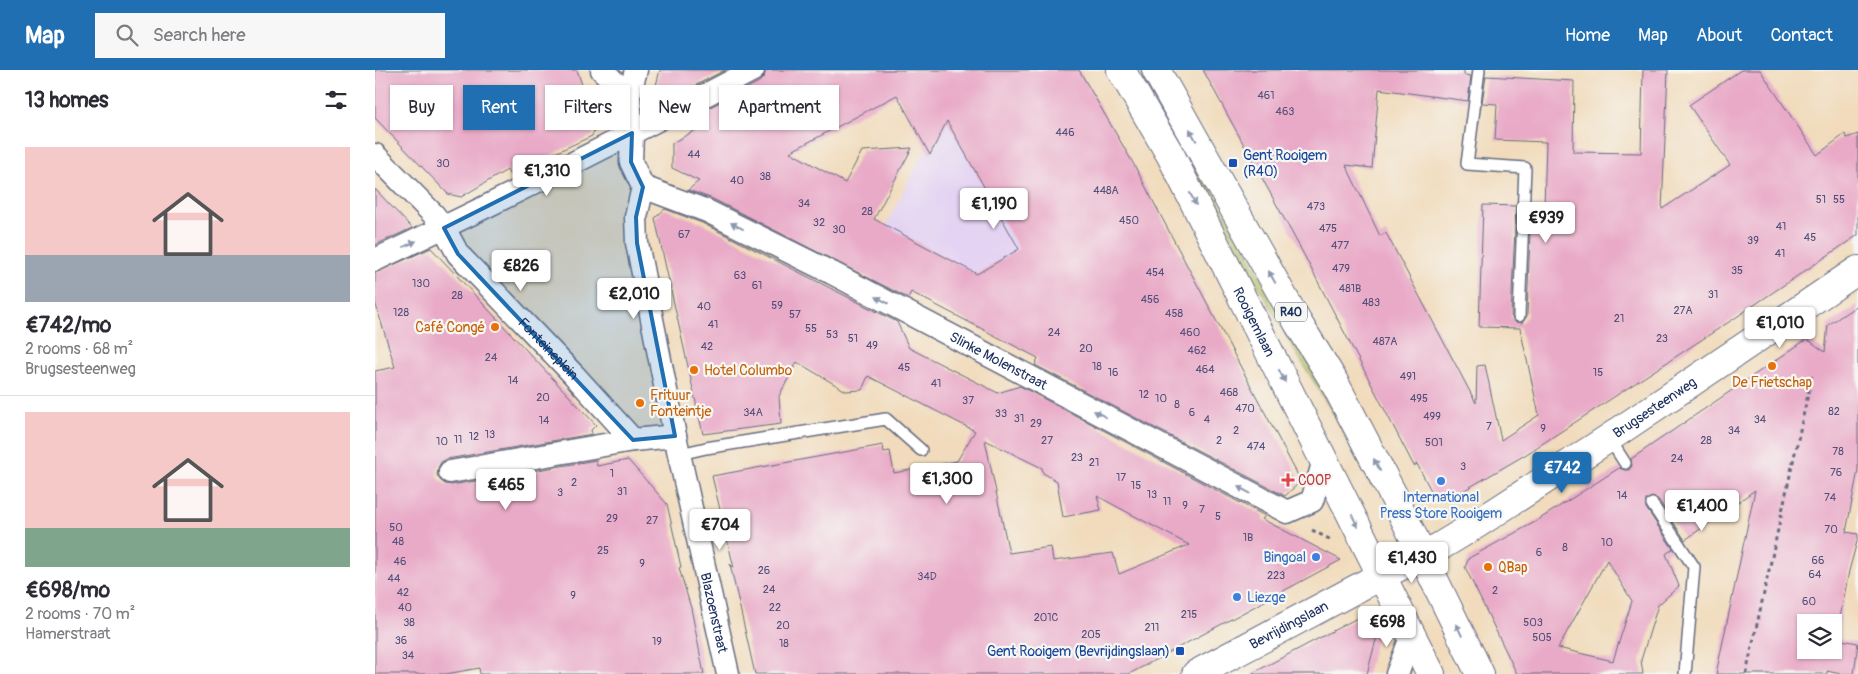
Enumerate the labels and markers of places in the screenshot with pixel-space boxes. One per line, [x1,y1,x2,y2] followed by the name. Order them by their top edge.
[1243,147,1327,180] place label: Gent Rooigem (R40)
[506,154,588,197] pin: €1,310
[1227,157,1239,169] marker: Gent Rooigem (R40)
[953,188,1035,230] pin: €1,190
[1516,202,1576,244] pin: €939
[491,250,551,292] pin: €826
[593,278,675,320] pin: €2,010
[1739,306,1821,349] pin: €1,010
[415,319,485,336] place label: Café Congé
[489,321,501,333] marker: Café Congé
[1766,360,1778,372] marker: De Frietschap
[704,362,793,379] place label: Hotel Columbo
[688,364,700,376] marker: Hotel Columbo
[1732,374,1813,391] place label: De Frietschap
[650,387,711,420] place label: Frituur Fonteintje
[634,397,646,409] marker: Frituur Fonteintje
[1532,452,1592,494] pin: €742
[906,462,988,505] pin: €1,300
[476,468,536,511] pin: €465
[1298,472,1332,489] place label: COOP
[1282,474,1294,486] marker: COOP
[1435,475,1447,487] marker: International Press Store Rooigem
[1380,489,1502,522] place label: International Press Store Rooigem
[1661,490,1743,532] pin: €1,400
[690,508,750,551] pin: €704
[1371,542,1453,584] pin: €1,430
[1263,549,1306,566] place label: Bingoal
[1310,551,1322,563] marker: Bingoal
[1498,559,1528,576] place label: QBap
[1482,561,1494,573] marker: QBap
[1247,589,1286,606] place label: Liezge
[1231,591,1243,603] marker: Liezge
[1357,606,1417,648] pin: €698
[987,643,1170,660] place label: Gent Rooigem (Bevrijdingslaan)
[1174,645,1186,657] marker: Gent Rooigem (Bevrijdingslaan)

